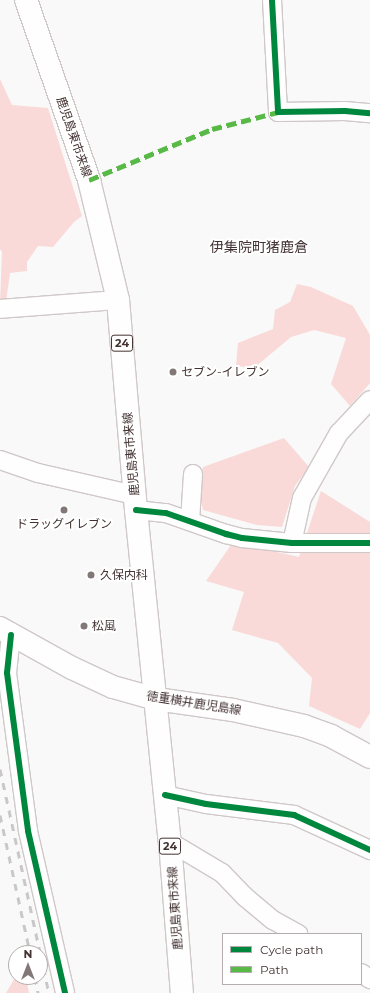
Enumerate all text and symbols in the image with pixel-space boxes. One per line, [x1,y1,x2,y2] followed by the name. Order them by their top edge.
[54,95,94,179] street label: 鹿児島東市来線
[210,239,308,255] district label: 伊集院町猪鹿倉
[111,334,133,352] road number: 24
[181,365,270,379] place label: セブン-イレブン
[168,367,178,377] marker: セブン-イレブン
[120,412,142,496] street label: 鹿児島東市来線
[59,505,69,515] marker: ドラッグイレブン
[16,517,112,531] place label: ドラッグイレブン
[100,568,148,582] place label: 久保内科
[85,569,97,581] marker: 久保内科
[92,619,116,633] place label: 松風
[79,621,89,631] marker: 松風
[145,688,243,718] street label: 徳重横井鹿児島線
[159,837,181,855] road number: 24
[165,866,185,950] street label: 鹿児島東市来線
[222,933,362,985] legend
[260,942,323,957] text: Cycle path
[8,945,48,985] north arrow
[24,947,32,961] text: N
[260,962,289,977] text: Path

